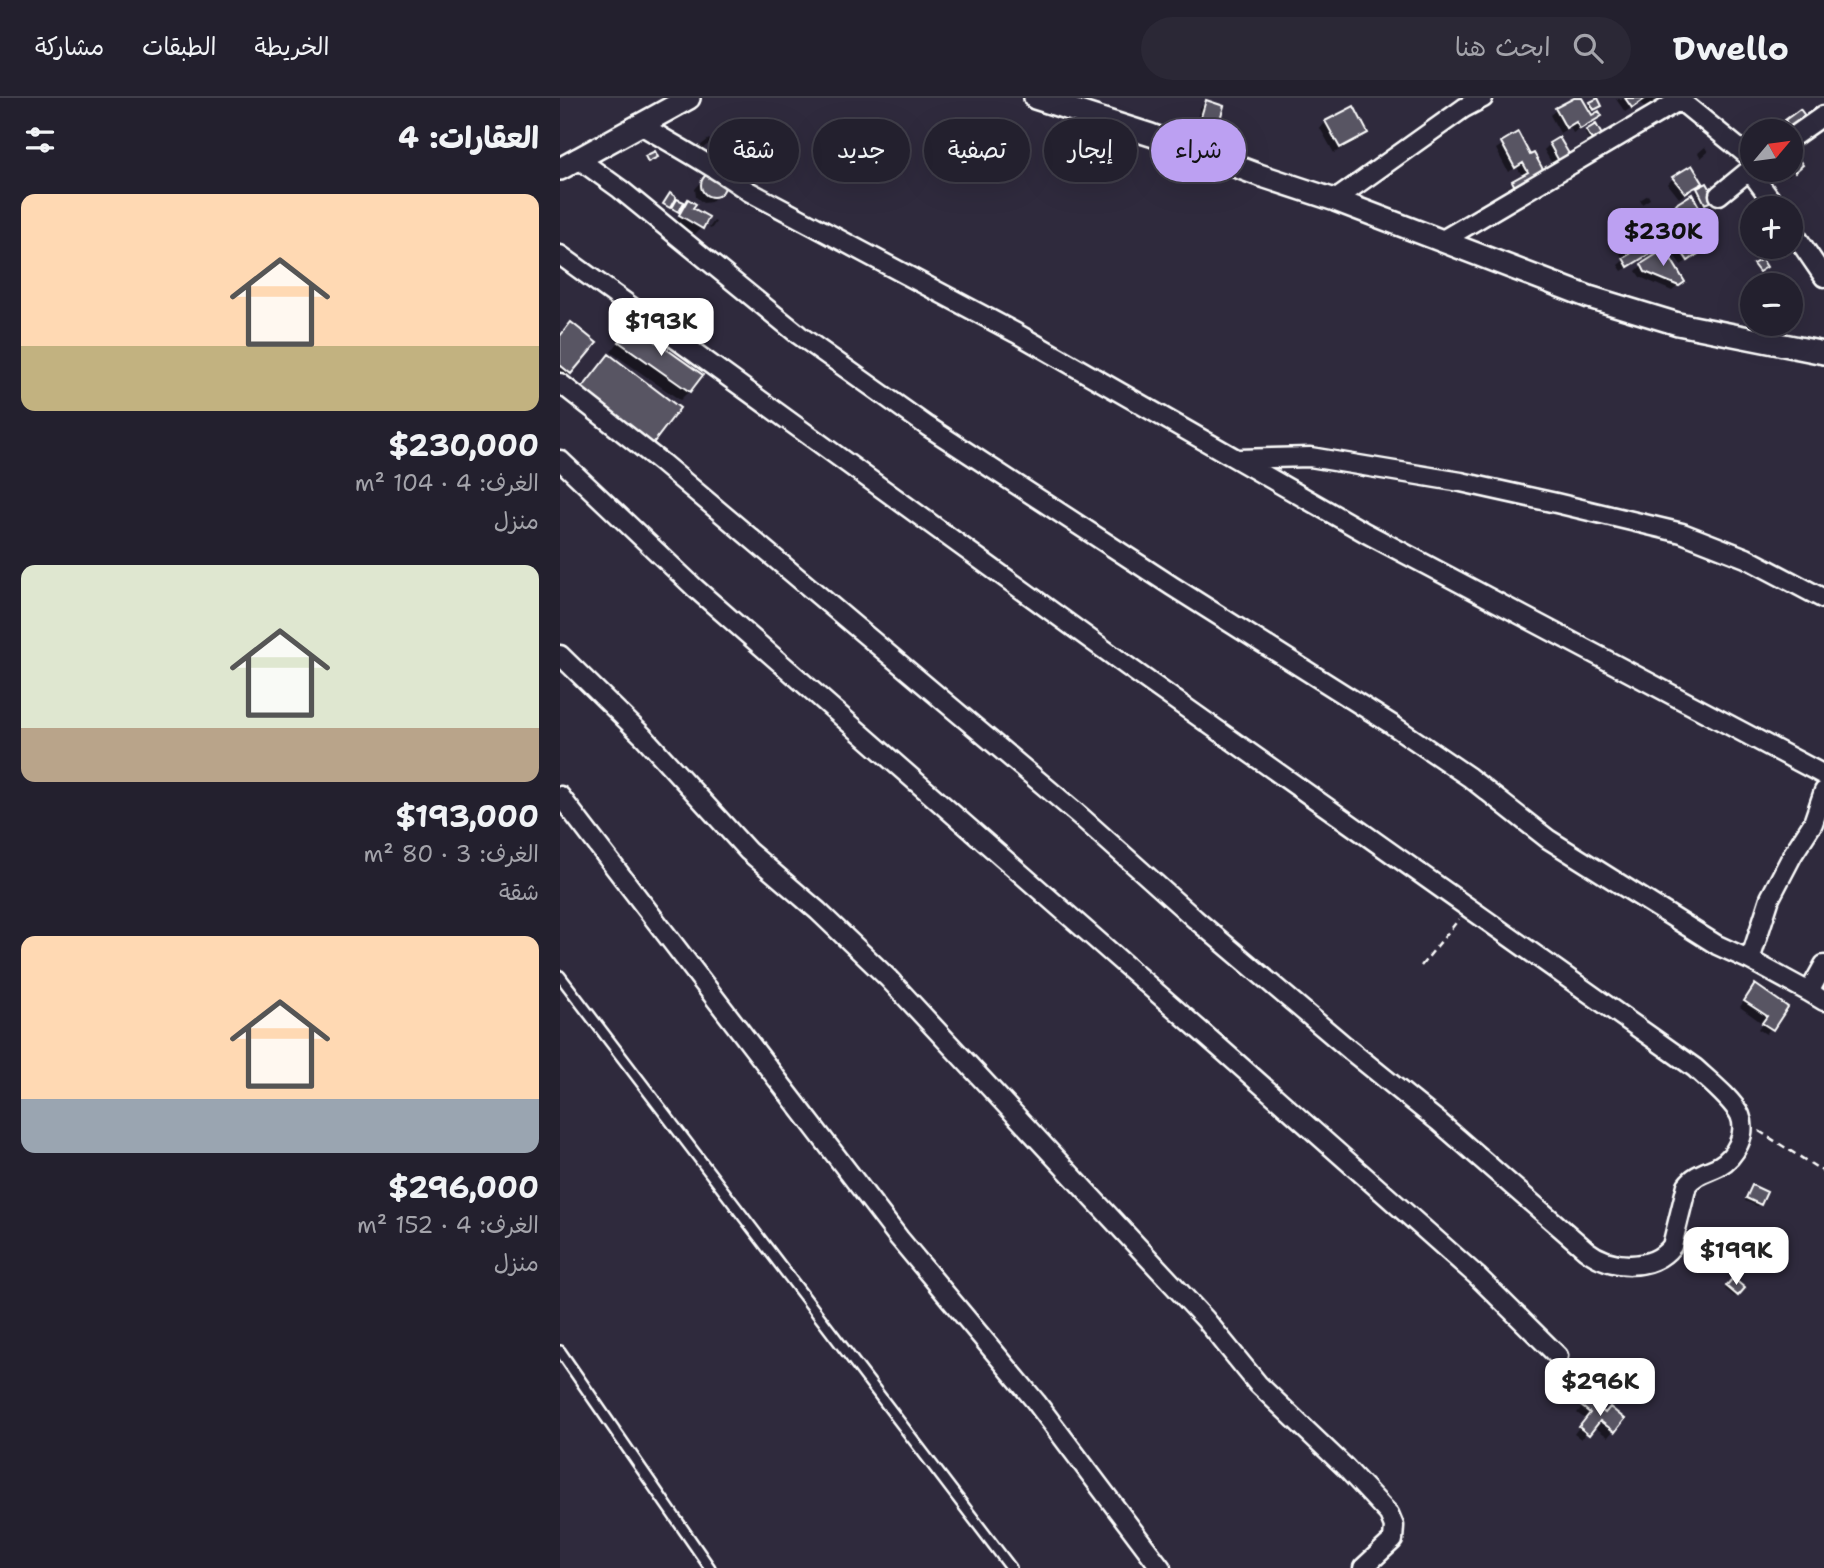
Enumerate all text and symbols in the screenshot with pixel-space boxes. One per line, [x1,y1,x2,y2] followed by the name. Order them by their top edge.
[1141,17,1631,80] search box
[1673,26,1789,71] text: Dwello
[1455,29,1551,64] text: ابحث هنا
[1569,29,1607,67] icon: search
[35,31,104,63] text: مشاركة
[142,31,217,63] text: الطبقات
[255,31,329,63] text: الخريطة
[398,117,539,158] text: العقارات: 4
[709,119,799,182] chip: شقة
[813,119,910,182] chip: جديد
[924,119,1030,182] chip: تصفية
[1044,119,1137,182] chip: إيجار
[1151,119,1246,182] chip: شراء
[1740,119,1802,182] north arrow
[1740,119,1803,336] map controls
[21,121,59,159] icon: filters
[1740,196,1803,259] button: +
[1614,208,1712,268] pin: $230K
[1624,216,1702,246] text: $230K
[217,239,343,365] icon: home
[1740,273,1803,336] button: −
[612,299,710,358] pin: $193K
[625,306,697,336] text: $193K
[388,425,539,466] text: $230,000
[355,468,539,498] text: الغرف: 4 · 104 m²
[494,506,539,536] text: منزل
[217,610,343,736] icon: home
[395,796,539,837] text: $193,000
[363,839,539,869] text: الغرف: 3 · 80 m²
[499,877,539,907] text: شقة
[217,981,343,1107] icon: home
[388,1167,539,1208] text: $296,000
[357,1210,539,1240] text: الغرف: 4 · 152 m²
[1687,1228,1785,1287] pin: $199K
[1700,1235,1772,1265] text: $199K
[494,1248,539,1278] text: منزل
[1551,1358,1649,1418] pin: $296K
[1561,1366,1639,1396] text: $296K

